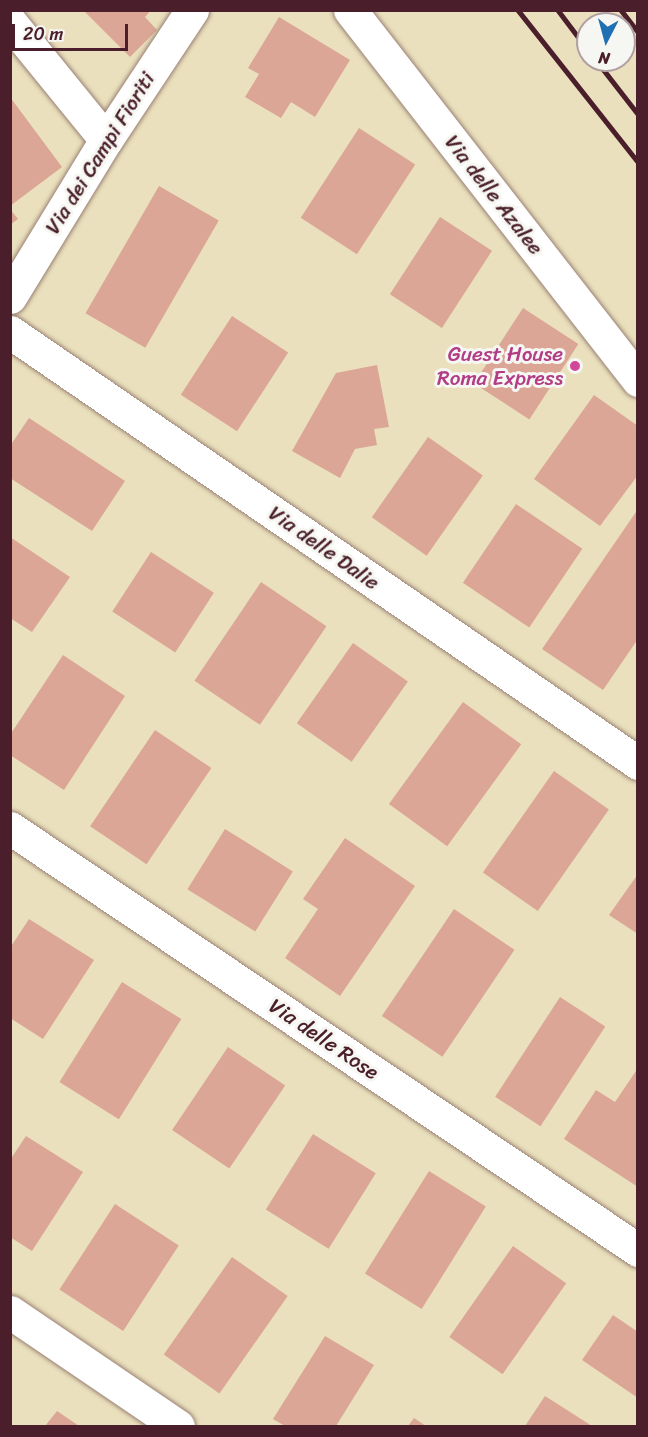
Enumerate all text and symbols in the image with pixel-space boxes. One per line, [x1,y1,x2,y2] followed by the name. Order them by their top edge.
[15,12,130,50] scale bar
[576,12,636,72] north arrow
[23,18,63,50] text: 20 m
[597,43,611,73] text: N
[40,67,160,239] street label: Via dei Campi Fioriti
[439,130,549,260] street label: Via delle Azalee
[435,341,563,391] place label: Guest House Roma Express
[568,359,582,373] marker: Guest House Roma Express
[264,501,384,595] street label: Via delle Dalie
[264,993,384,1085] street label: Via delle Rose

